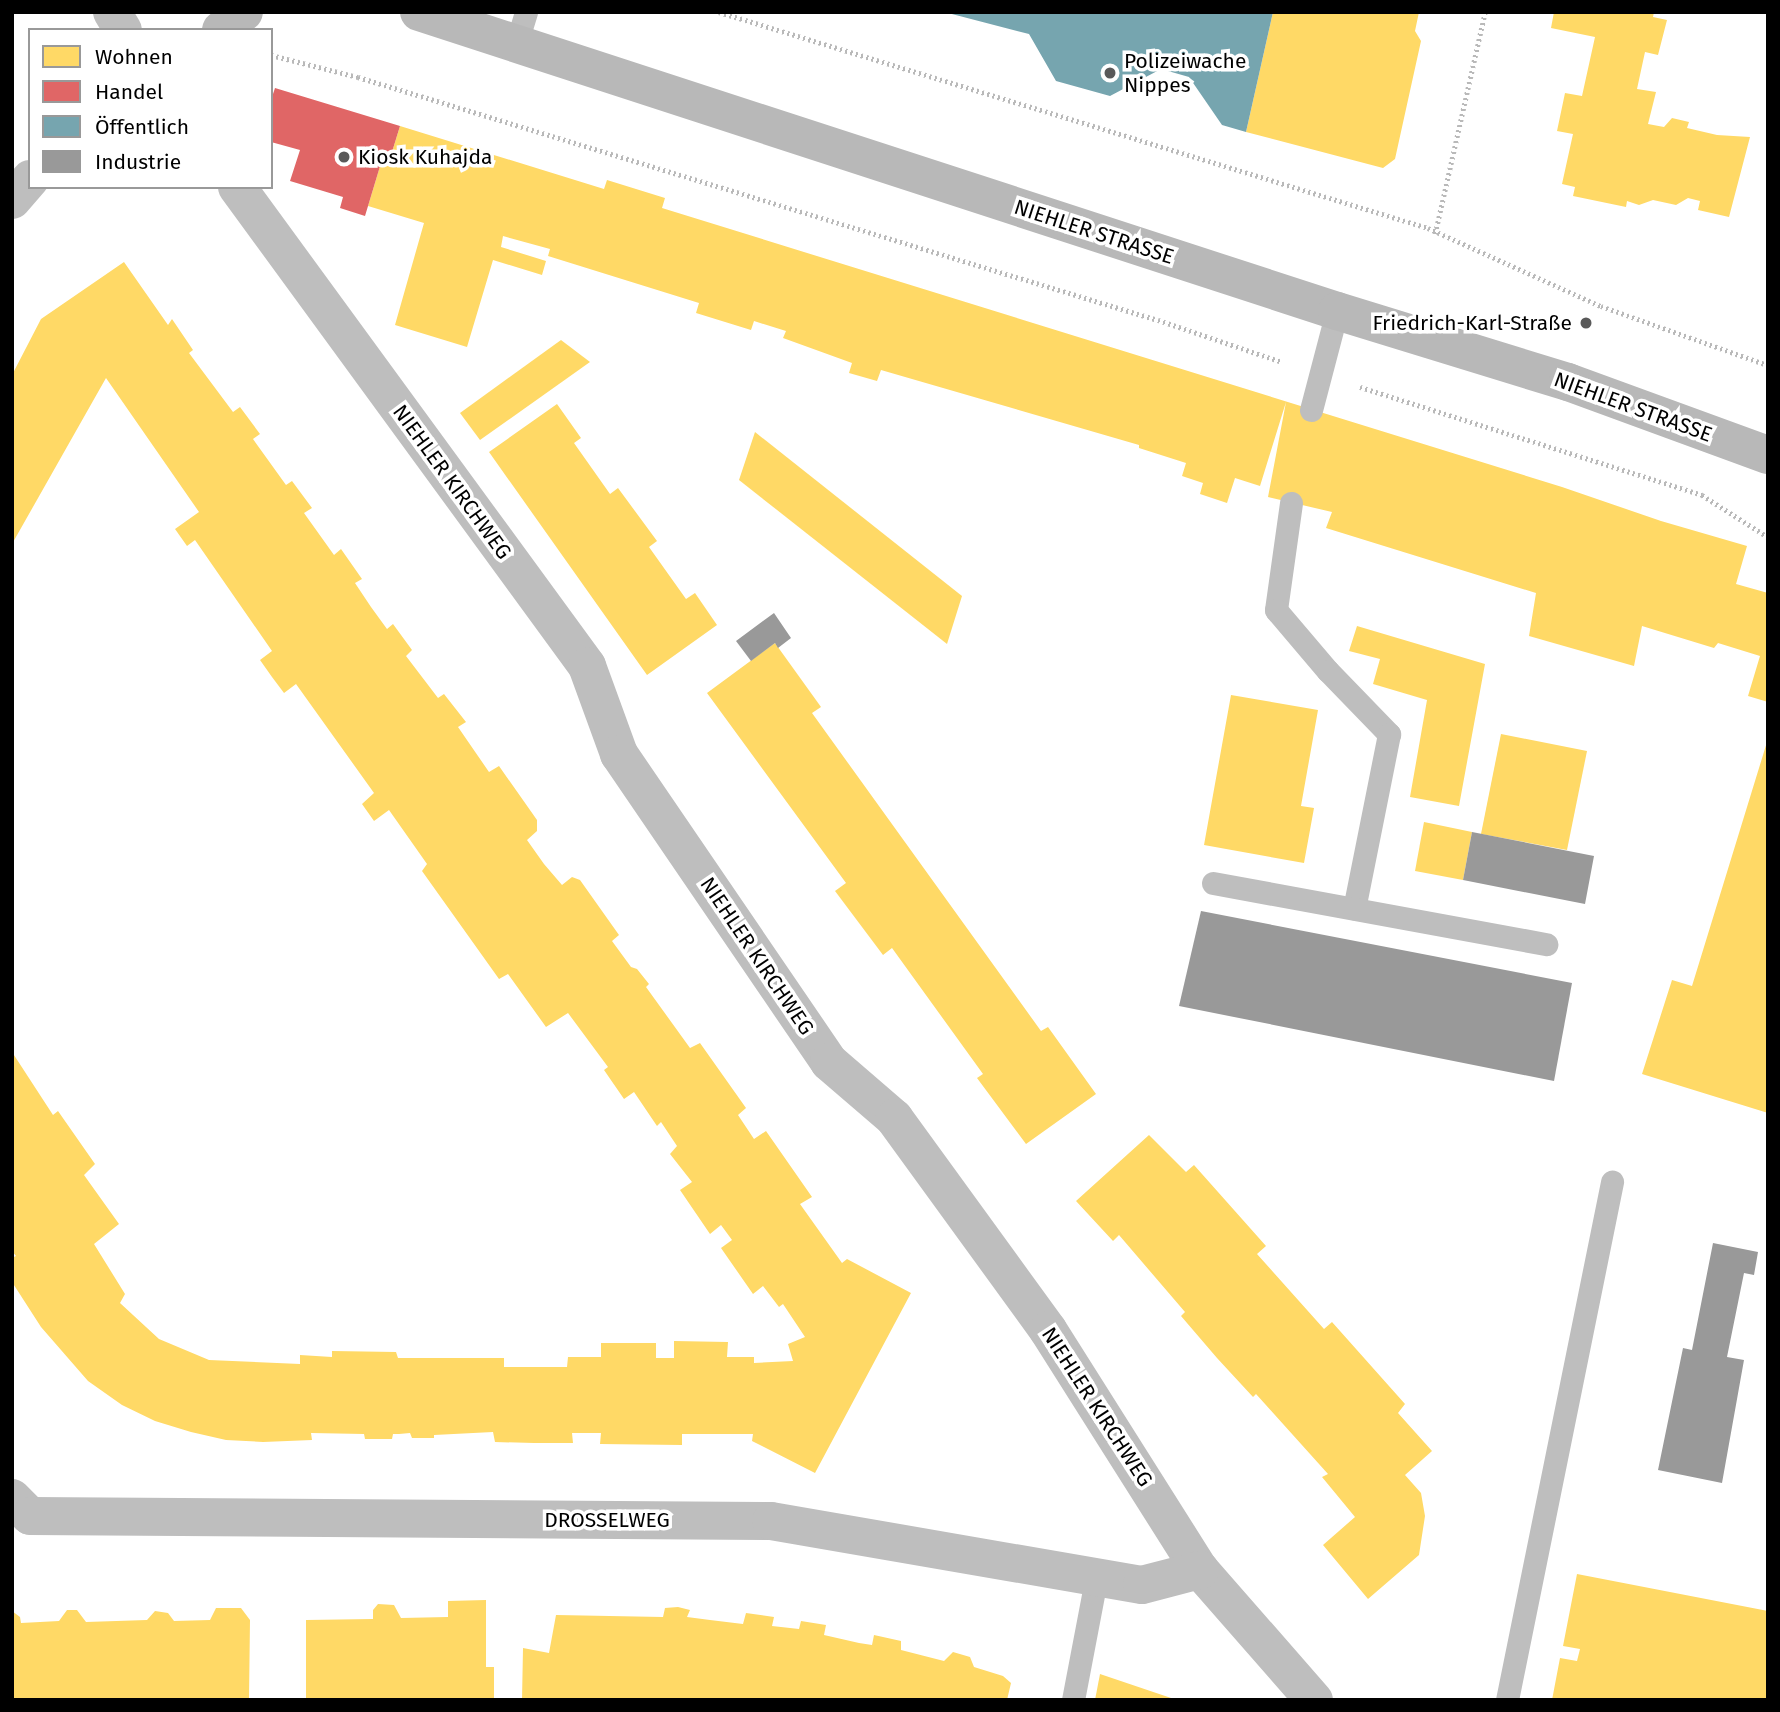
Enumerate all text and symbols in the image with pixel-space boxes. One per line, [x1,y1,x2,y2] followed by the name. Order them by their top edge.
[28,28,273,189] legend
[95,44,173,70] text: Wohnen
[1124,48,1246,98] place label: Polizeiwache Nippes
[1102,65,1118,81] marker: Polizeiwache Nippes
[95,79,163,105] text: Handel
[95,114,189,140] text: Öffentlich
[358,144,492,170] place label: Kiosk Kuhajda
[95,149,181,175] text: Industrie
[336,149,352,165] marker: Kiosk Kuhajda
[1011,194,1177,270] street label: NIEHLER STRASSE
[1373,310,1572,336] place label: Friedrich-Karl-Straße
[1578,315,1594,331] marker: Friedrich-Karl-Straße
[1550,367,1716,447] street label: NIEHLER STRASSE
[388,400,516,564] street label: NIEHLER KIRCHWEG
[695,872,819,1040] street label: NIEHLER KIRCHWEG
[1036,1323,1158,1491] street label: NIEHLER KIRCHWEG
[544,1507,670,1533] street label: DROSSELWEG

